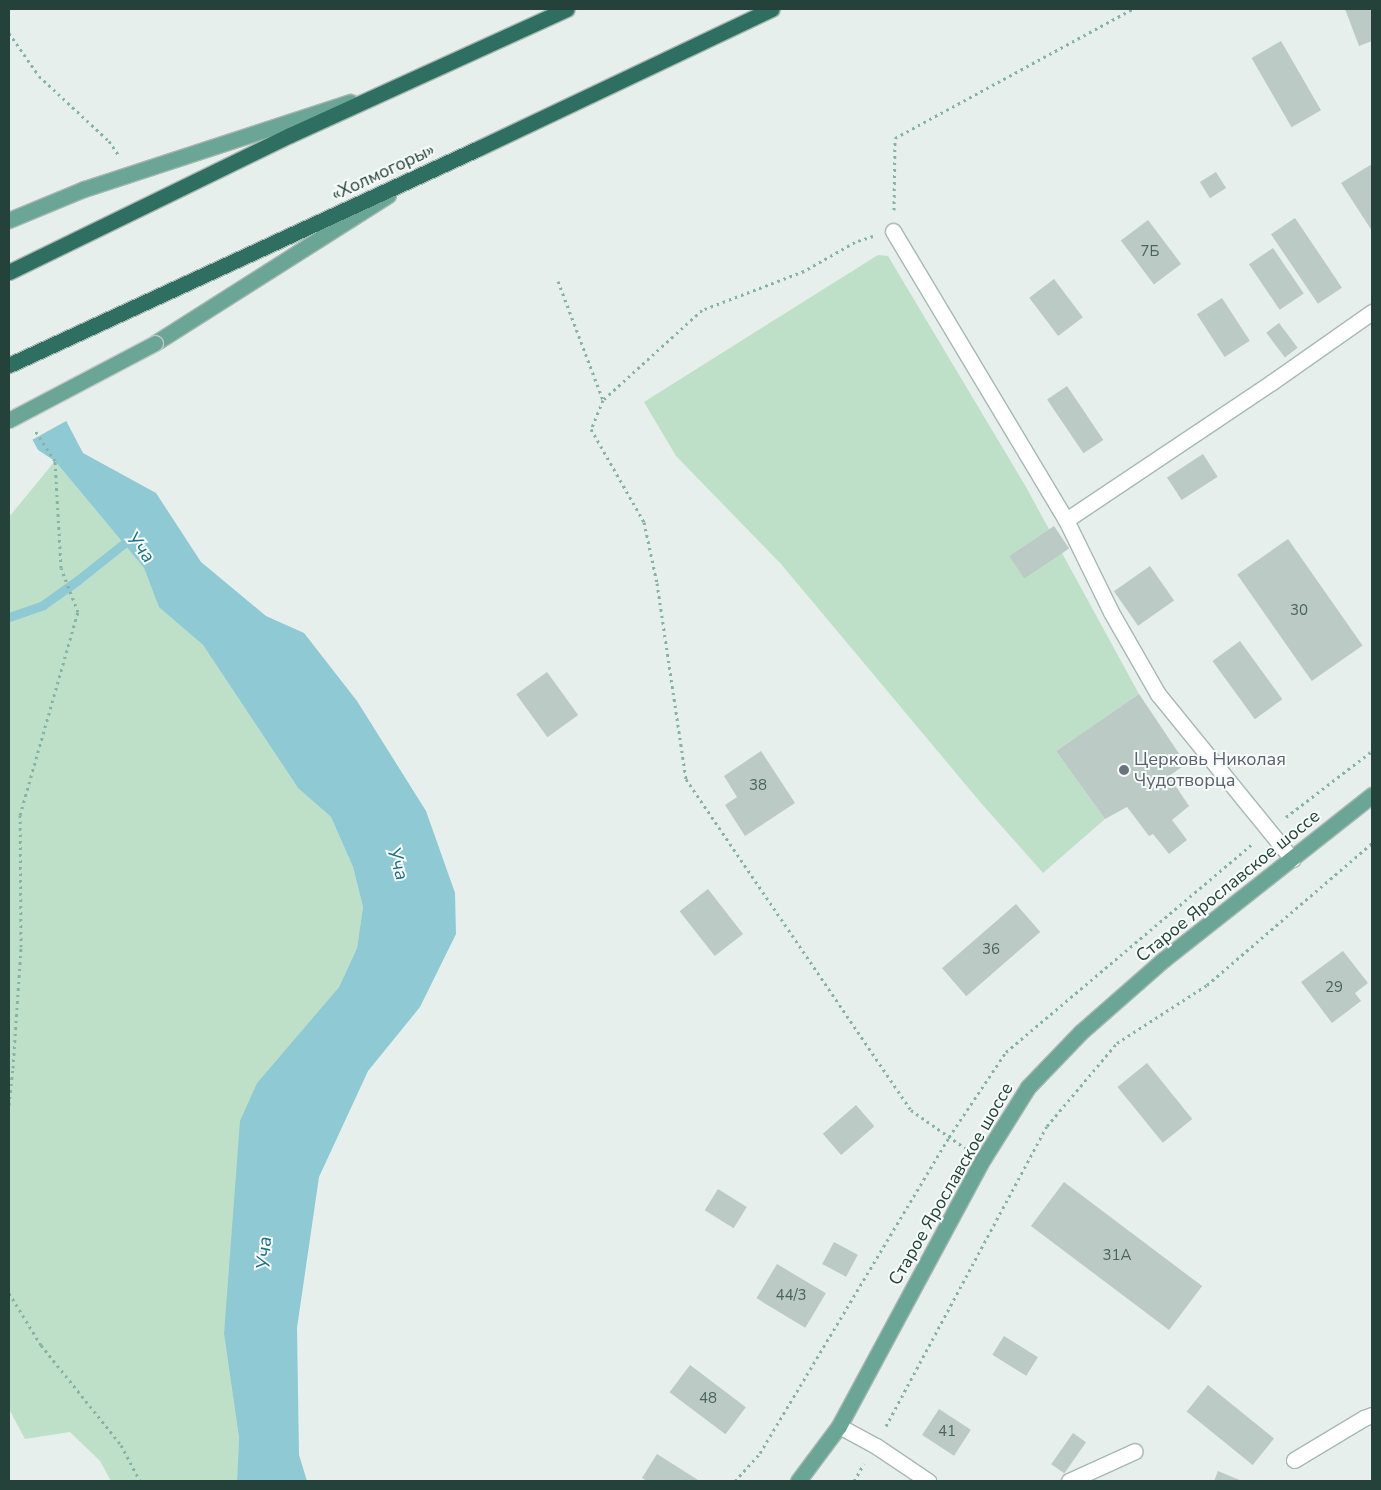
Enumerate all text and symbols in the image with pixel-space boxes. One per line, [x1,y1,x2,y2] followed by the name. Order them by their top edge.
[328,139,438,205] street label: «Холмогоры»
[1141,243,1159,261] house number: 7Б
[121,528,159,568] water label: Уча
[1290,602,1308,620] house number: 30
[1134,749,1286,792] place label: Церковь Николая Чудотворца
[1118,764,1130,776] marker: Церковь Николая Чудотворца
[749,777,767,795] house number: 38
[1132,805,1324,967] street label: Старое Ярославское шоссе
[381,845,413,883] water label: Уча
[982,941,1000,959] house number: 36
[1325,979,1343,997] house number: 29
[884,1079,1018,1289] street label: Старое Ярославское шоссе
[253,1236,277,1270] water label: Уча
[1103,1247,1131,1265] house number: 31А
[775,1287,807,1305] house number: 44/3
[699,1390,717,1408] house number: 48
[938,1423,956,1441] house number: 41

